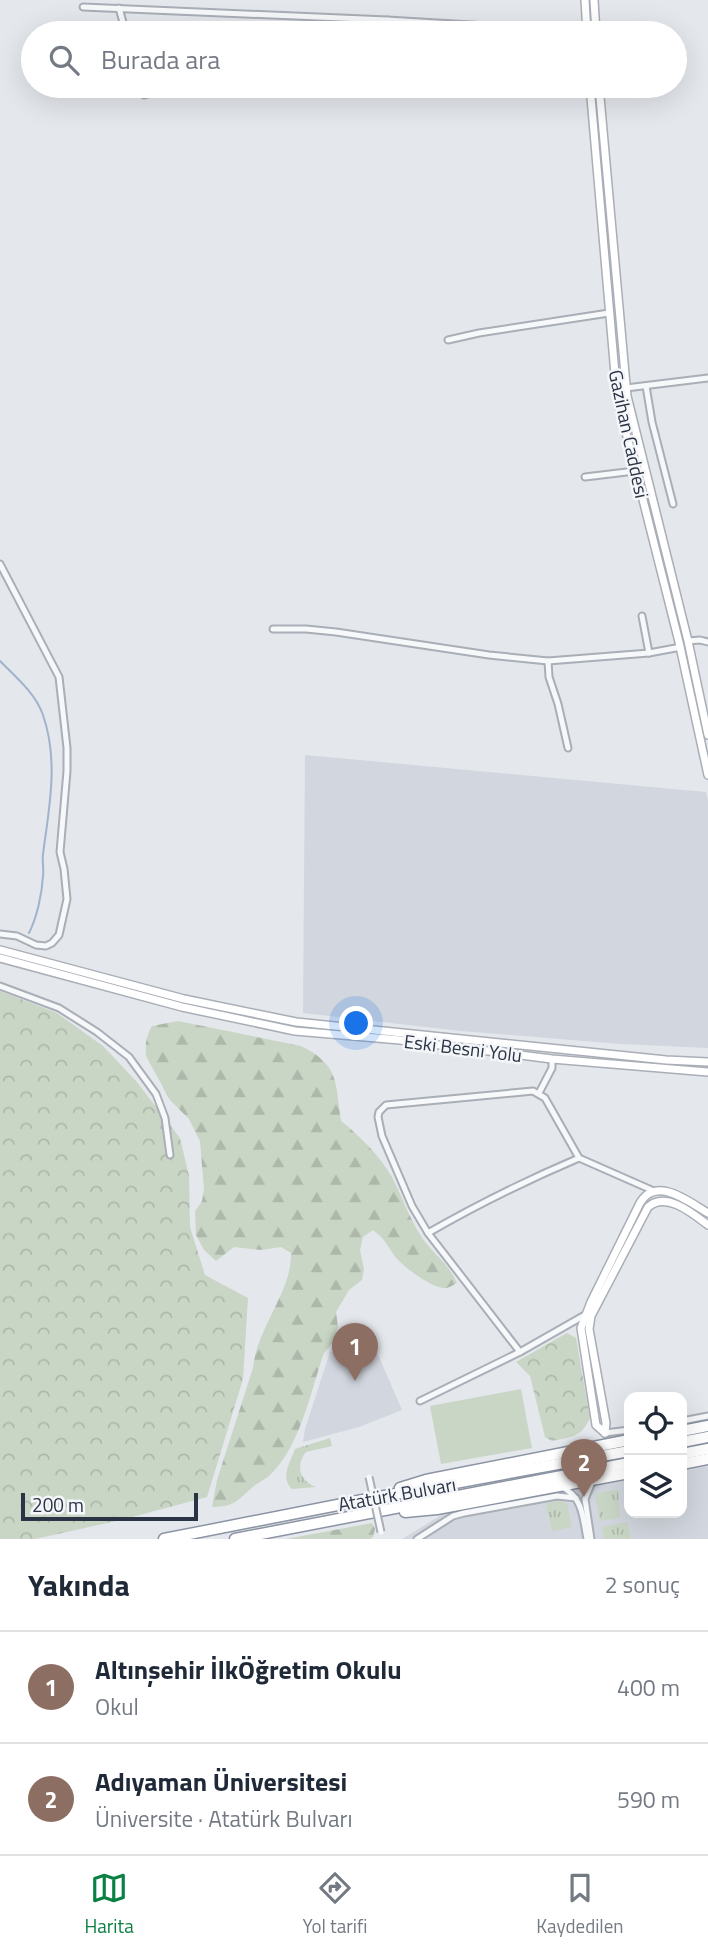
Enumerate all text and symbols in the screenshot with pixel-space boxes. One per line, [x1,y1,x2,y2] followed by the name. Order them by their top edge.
[21,21,687,98] search box
[101,40,220,79] text: Burada ara
[45,41,83,79] icon: search
[602,367,657,501] street label: Gazihan Caddesi
[339,1006,373,1040] your location
[402,1026,524,1069] street label: Eski Besni Yolu
[332,1323,378,1381] pin: 1
[624,1392,687,1518] map controls
[624,1392,687,1455] button: locate
[561,1439,607,1497] pin: 2
[624,1455,687,1518] button: layers
[336,1469,458,1518] street label: Atatürk Bulvarı
[21,1490,198,1522] scale bar
[32,1490,84,1519] text: 200 m
[28,1562,130,1608] text: Yakında
[605,1567,680,1602] text: 2 sonuç
[95,1650,402,1689] text: Altınşehir İlkÖğretim Okulu
[45,1670,57,1705] text: 1
[617,1670,680,1705] text: 400 m
[95,1689,139,1724] text: Okul
[95,1762,347,1801] text: Adıyaman Üniversitesi
[45,1782,57,1817] text: 2
[617,1782,680,1817] text: 590 m
[95,1801,353,1836] text: Üniversite · Atatürk Bulvarı
[84,1869,134,1940] tab: Harita
[303,1869,367,1940] tab: Yol tarifi
[536,1869,624,1940] tab: Kaydedilen

